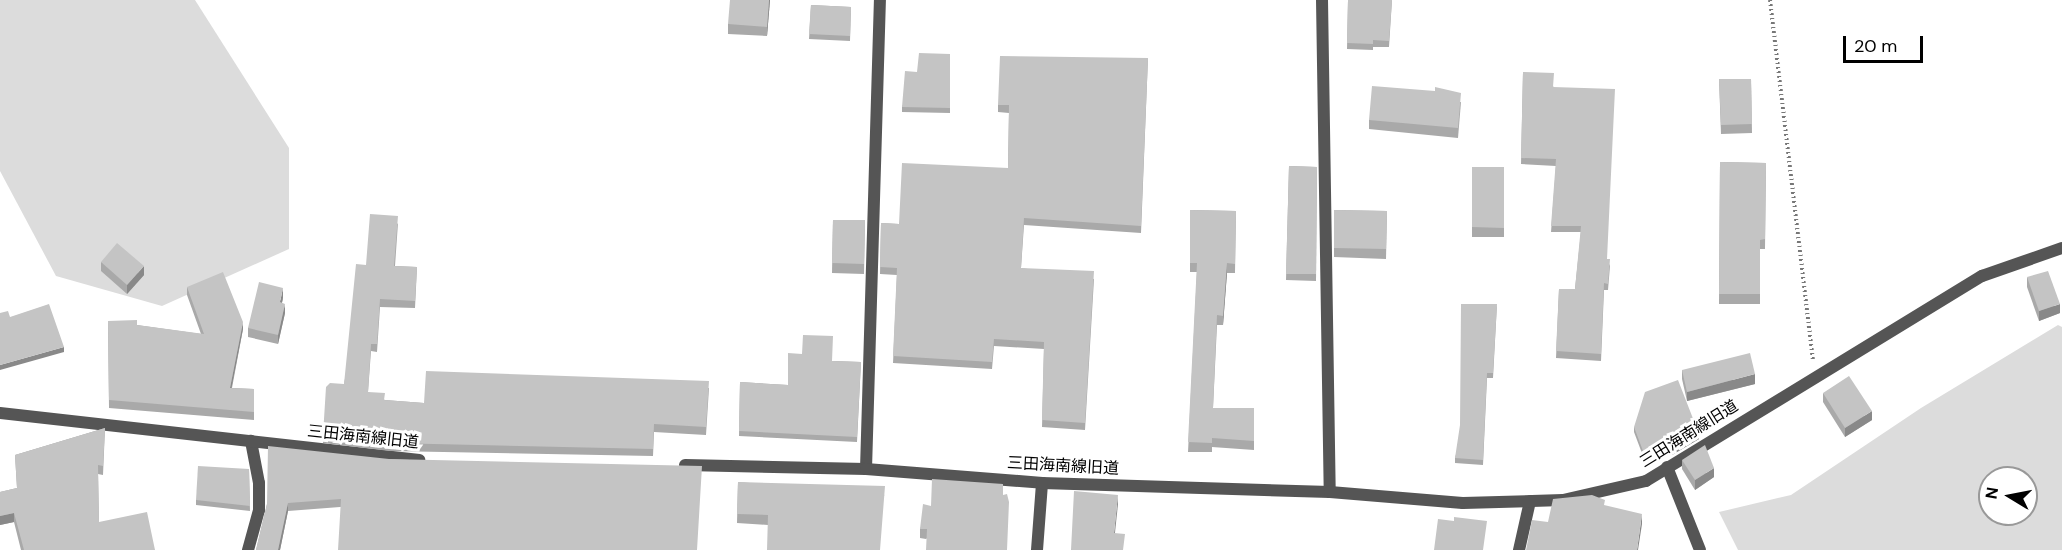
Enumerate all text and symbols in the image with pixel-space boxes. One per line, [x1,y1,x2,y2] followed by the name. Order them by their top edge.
[1846,24,1926,62] scale bar
[1854,34,1897,58] text: 20 m
[1636,396,1742,472] street label: 三田海南線旧道
[306,422,420,452] street label: 三田海南線旧道
[1007,453,1119,479] street label: 三田海南線旧道
[1978,466,2038,526] north arrow
[1980,486,2003,501] text: N

